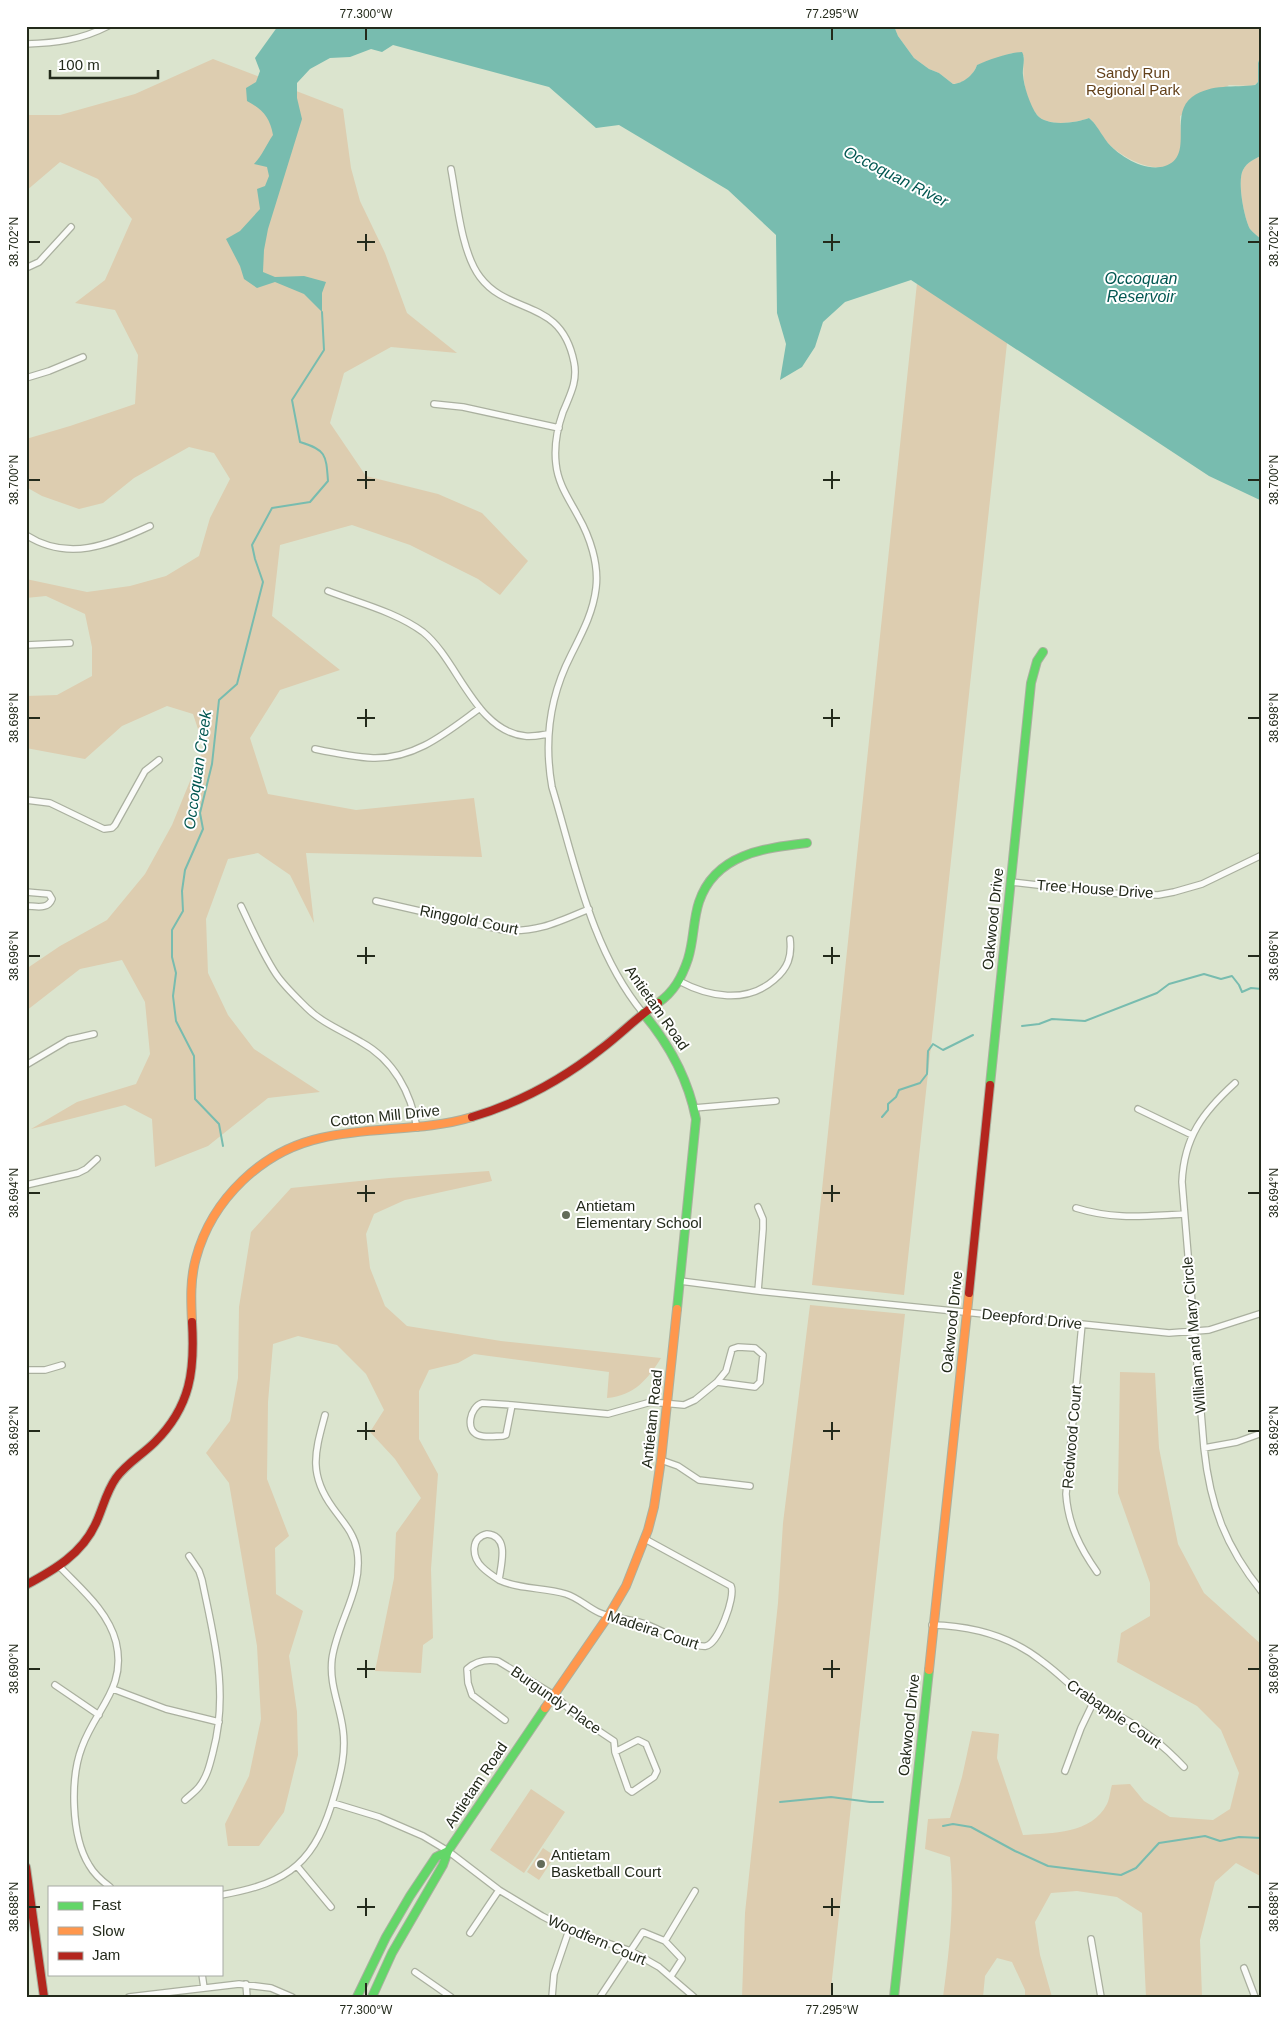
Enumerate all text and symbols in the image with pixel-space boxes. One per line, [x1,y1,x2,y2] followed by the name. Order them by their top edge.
[340,7,393,21] text: 77.300°W
[806,7,859,21] text: 77.295°W
[50,48,158,80] scale bar
[58,56,100,73] text: 100 m
[1086,64,1181,98] park label: Sandy Run Regional Park
[841,143,951,210] water label: Occoquan River
[7,217,21,267] text: 38.702°N
[1267,217,1281,267] text: 38.702°N
[1105,270,1178,305] water label: Occoquan Reservoir
[7,455,21,505] text: 38.700°N
[1267,455,1281,505] text: 38.700°N
[7,693,21,743] text: 38.698°N
[1267,693,1281,743] text: 38.698°N
[181,708,214,831] water label: Occoquan Creek
[979,867,1006,971] street label: Oakwood Drive
[1036,876,1154,901] street label: Tree House Drive
[418,902,521,938] street label: Ringgold Court
[7,931,21,981] text: 38.696°N
[1267,931,1281,981] text: 38.696°N
[622,962,693,1053] street label: Antietam Road
[329,1101,441,1130] street label: Cotton Mill Drive
[7,1168,21,1218] text: 38.694°N
[1267,1168,1281,1218] text: 38.694°N
[576,1197,702,1231] place label: Antietam Elementary School
[560,1209,572,1221] marker: Antietam Elementary School
[1178,1256,1209,1414] street label: William and Mary Circle
[938,1270,965,1374] street label: Oakwood Drive
[981,1305,1083,1332] street label: Deepford Drive
[638,1369,665,1469] street label: Antietam Road
[1058,1383,1085,1490] street label: Redwood Court
[7,1406,21,1456] text: 38.692°N
[1267,1406,1281,1456] text: 38.692°N
[605,1607,702,1653] street label: Madeira Court
[7,1644,21,1694] text: 38.690°N
[1267,1644,1281,1694] text: 38.690°N
[508,1662,605,1737] street label: Burgundy Place
[895,1673,922,1777] street label: Oakwood Drive
[1064,1676,1165,1752] street label: Crabapple Court
[441,1739,510,1831] street label: Antietam Road
[551,1846,662,1880] place label: Antietam Basketball Court
[535,1858,547,1870] marker: Antietam Basketball Court
[7,1882,21,1932] text: 38.688°N
[1267,1882,1281,1932] text: 38.688°N
[48,1886,222,1976] legend
[92,1896,122,1913] text: Fast
[545,1911,650,1968] street label: Woodfern Court
[92,1922,125,1939] text: Slow
[92,1946,120,1963] text: Jam
[340,2003,393,2017] text: 77.300°W
[806,2003,859,2017] text: 77.295°W

